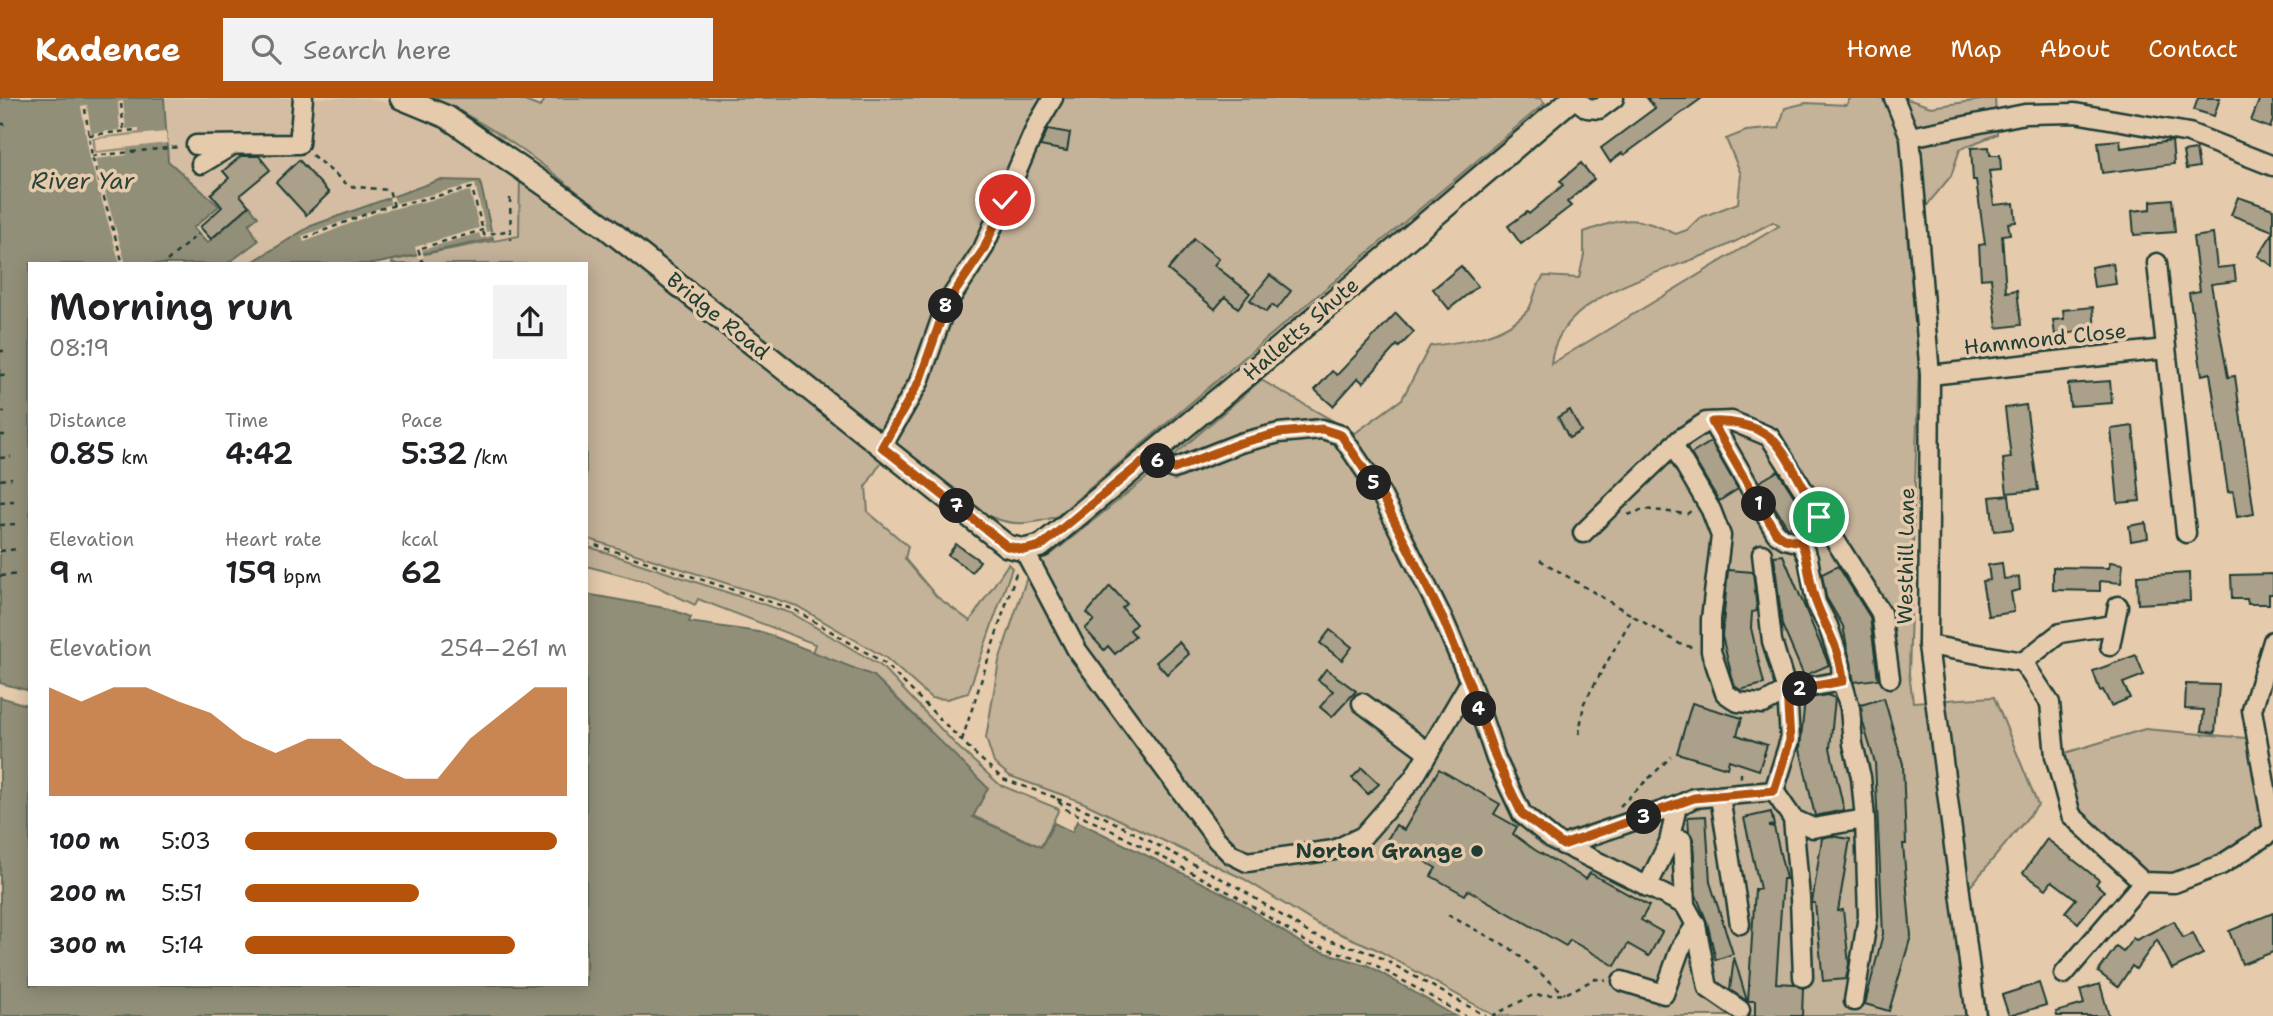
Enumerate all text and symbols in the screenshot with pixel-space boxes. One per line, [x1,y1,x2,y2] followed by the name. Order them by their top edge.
[223,18,713,81] search box
[35,27,181,72] text: Kadence
[247,30,285,68] icon: search
[303,32,451,67] text: Search here
[1846,33,1912,65] text: Home
[1950,33,2002,65] text: Map
[2040,33,2110,65] text: About
[2148,33,2238,65] text: Contact
[32,166,135,196] water label: River Yar
[975,170,1035,230] pin
[986,181,1024,219] icon: check
[661,266,775,366] street label: Bridge Road
[1237,271,1365,387] street label: Halletts Shute
[49,281,293,332] text: Morning run
[493,285,567,359] button: share
[928,288,964,324] pin: 8
[939,293,952,318] text: 8
[1962,317,2128,361] street label: Hammond Close
[49,333,109,363] text: 08:19
[49,408,127,433] text: Distance
[225,408,269,433] text: Time
[401,408,443,433] text: Pace
[49,433,115,474] text: 0.85
[225,433,293,474] text: 4:42
[401,433,467,474] text: 5:32
[1140,444,1176,478] pin: 6
[115,445,148,470] text: km
[467,445,508,470] text: /km
[1151,448,1164,473] text: 6
[1356,466,1392,500] pin: 5
[1368,470,1379,495] text: 5
[1742,486,1776,522] pin: 1
[1789,487,1849,547] pin
[1891,487,1921,625] street label: Westhill Lane
[940,488,974,524] pin: 7
[1754,491,1763,516] text: 1
[950,493,963,518] text: 7
[1800,498,1838,536] icon: arrive
[49,527,134,552] text: Elevation
[225,527,322,552] text: Heart rate
[401,527,438,552] text: kcal
[49,552,70,593] text: 9
[225,552,277,593] text: 159
[401,552,442,593] text: 62
[70,564,93,589] text: m
[277,564,321,589] text: bpm
[49,633,152,663] text: Elevation
[439,633,567,663] text: 254–261 m
[1783,672,1818,706] pin: 2
[1793,676,1806,701] text: 2
[1462,692,1496,726] pin: 4
[1472,696,1485,721] text: 4
[1626,800,1662,834] pin: 3
[1637,804,1650,829] text: 3
[49,826,120,856] text: 100 m
[161,826,211,856] text: 5:03
[1296,837,1463,865] place label: Norton Grange
[1469,843,1485,859] marker: Norton Grange
[49,878,126,908] text: 200 m
[161,878,203,908] text: 5:51
[49,930,126,960] text: 300 m
[161,930,204,960] text: 5:14

